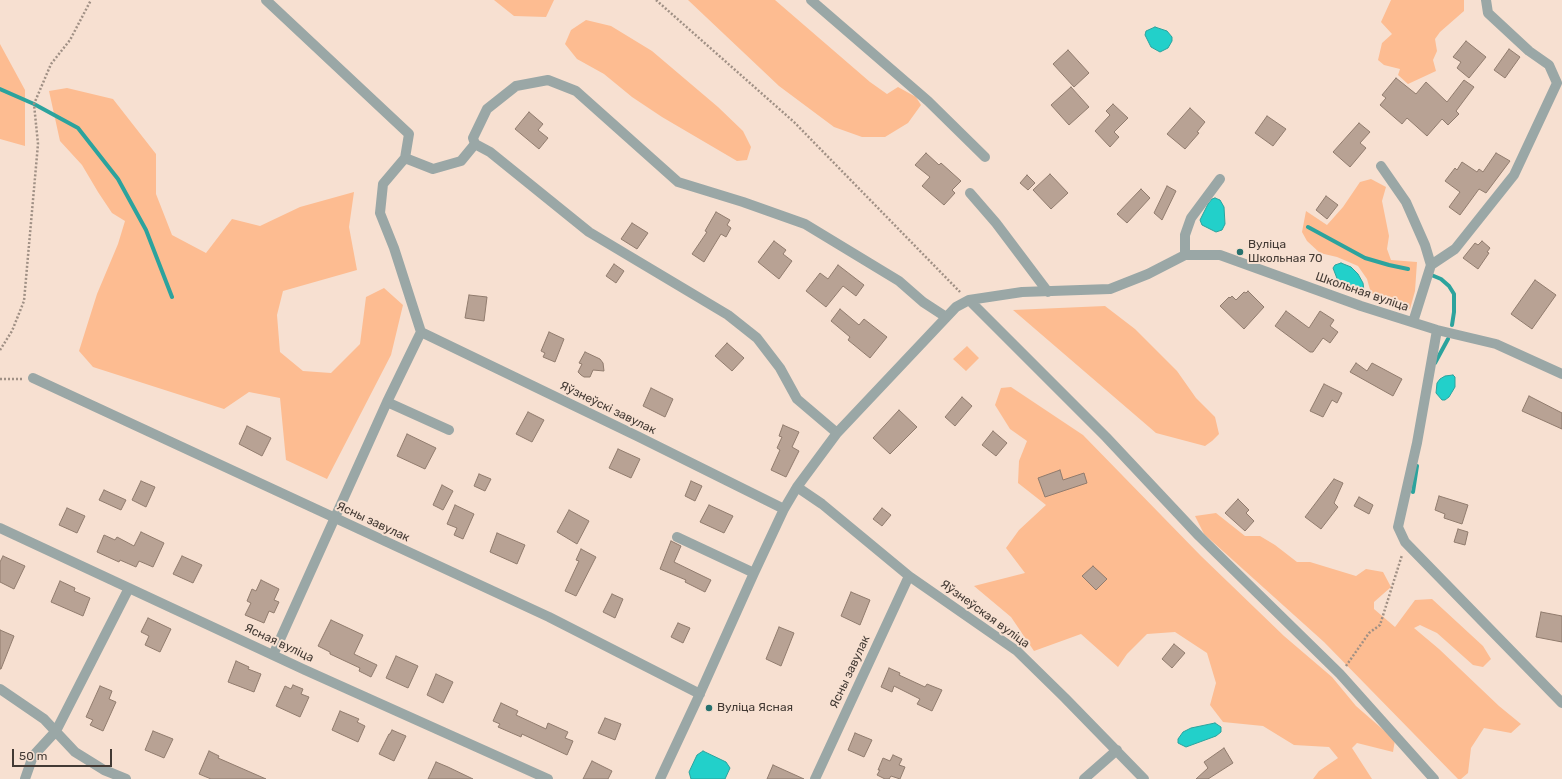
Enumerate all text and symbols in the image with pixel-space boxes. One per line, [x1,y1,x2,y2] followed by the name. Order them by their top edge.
[1248,238,1323,266] place label: Вуліца Школьная 70
[1235,247,1245,257] marker: Вуліца Школьная 70
[1313,269,1411,315] street label: Школьная вуліца
[557,378,659,438] street label: Яўзнеўскі завулак
[334,499,412,545] street label: Ясны завулак
[938,577,1032,651] street label: Яўзнеўская вуліца
[242,621,316,665] street label: Ясная вуліца
[827,633,873,711] street label: Ясны завулак
[717,701,793,715] place label: Вуліца Ясная
[704,703,714,713] marker: Вуліца Ясная
[14,741,114,767] scale bar
[19,749,47,763] text: 50 m

